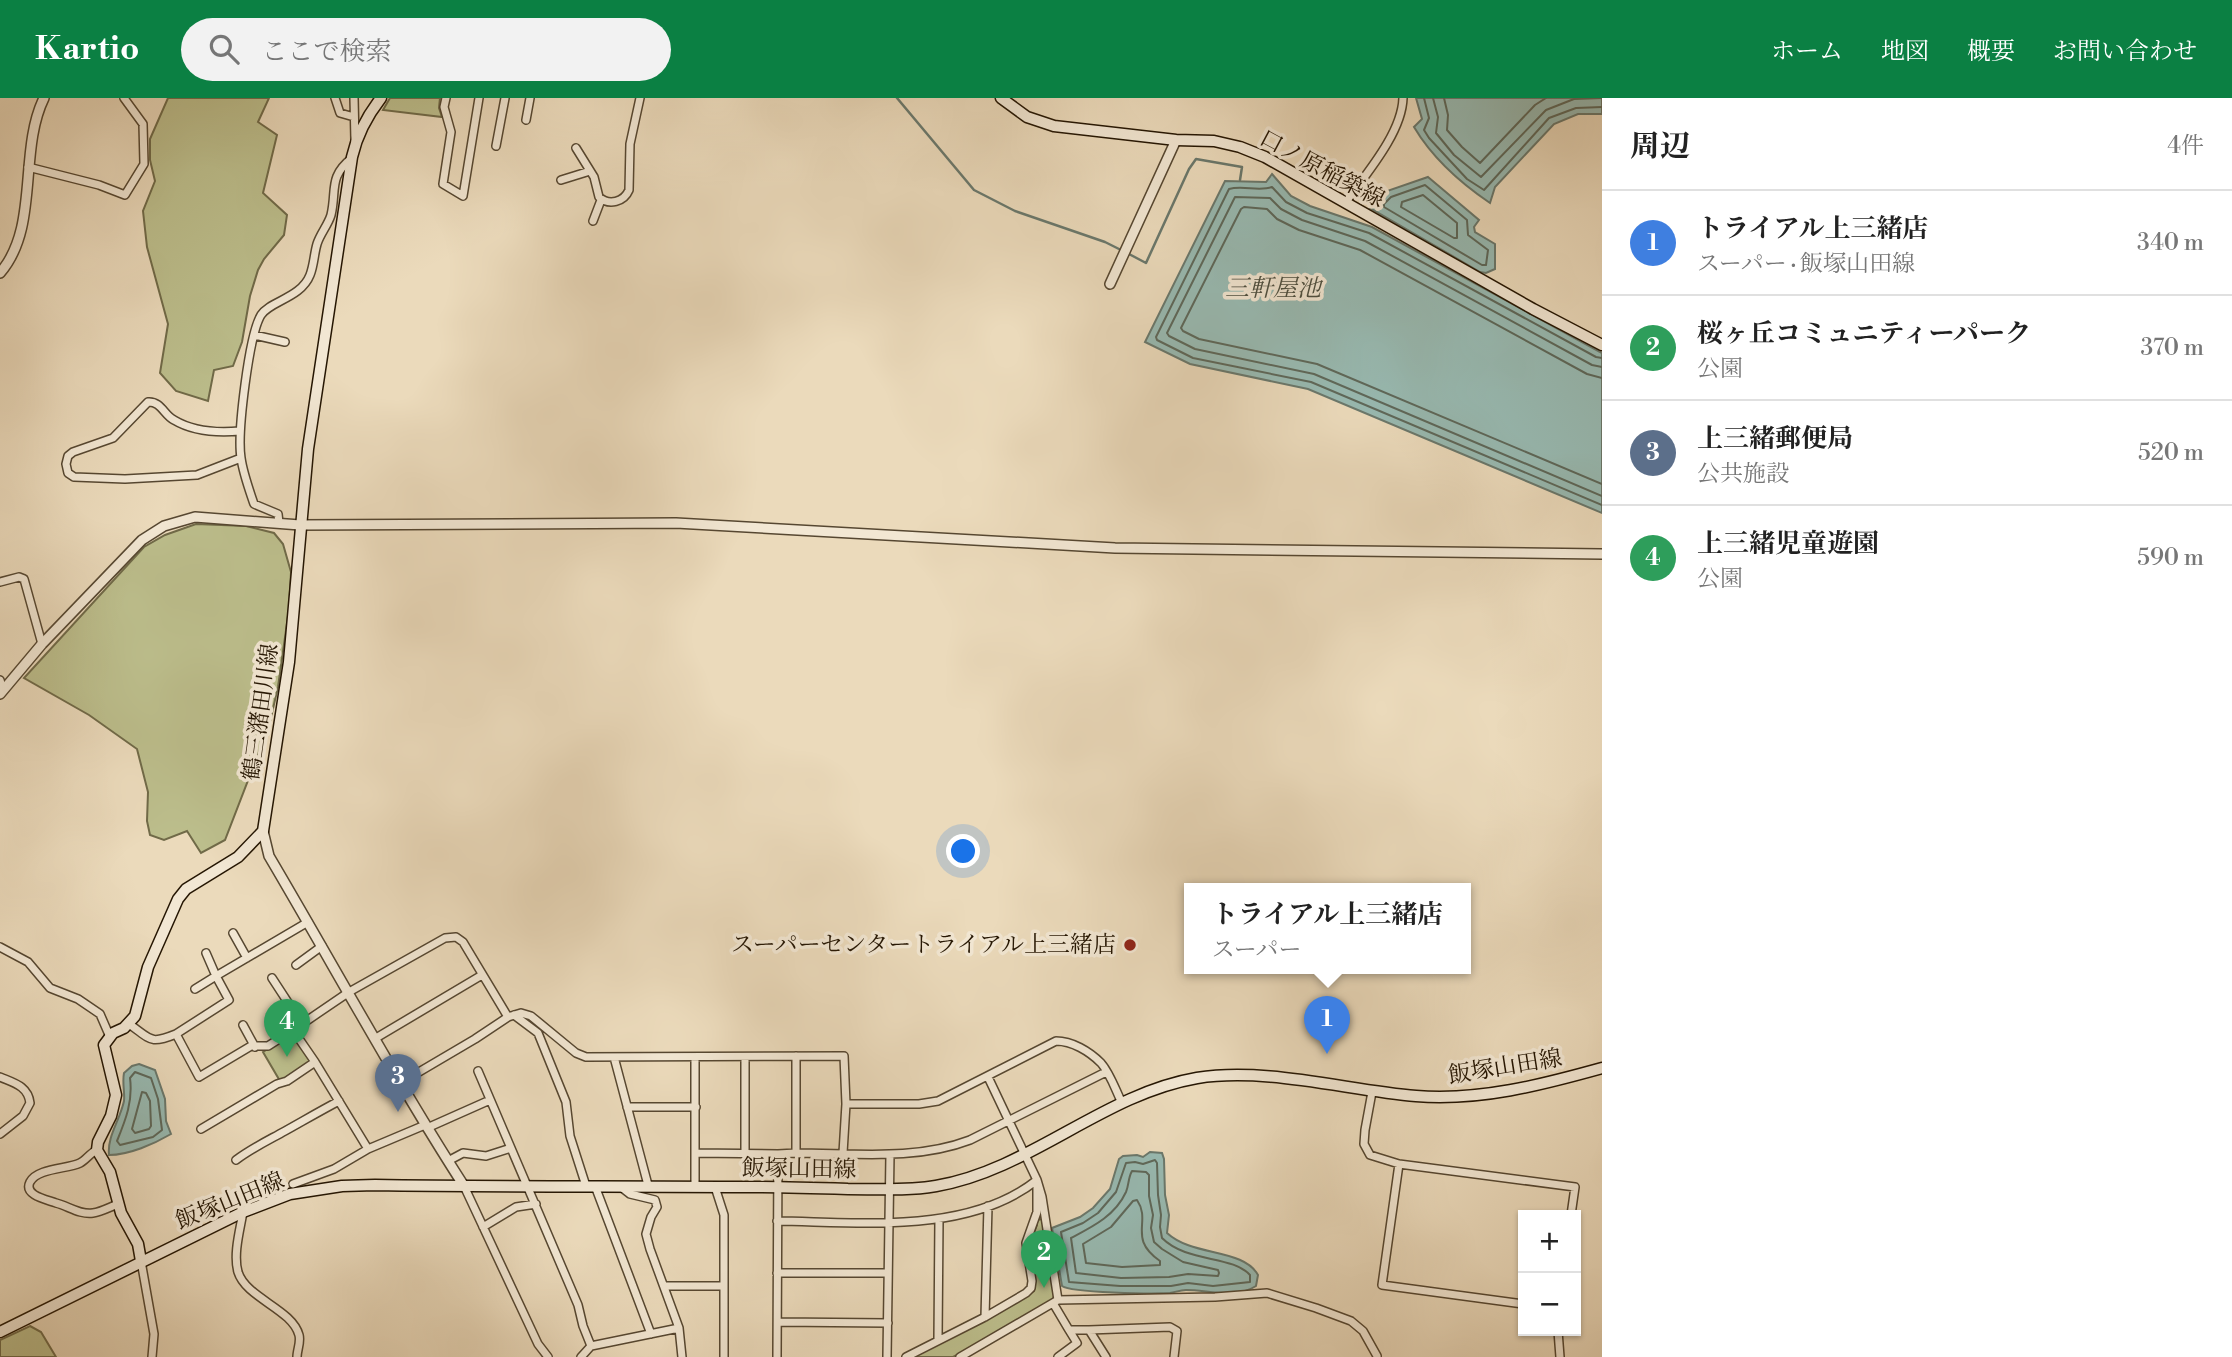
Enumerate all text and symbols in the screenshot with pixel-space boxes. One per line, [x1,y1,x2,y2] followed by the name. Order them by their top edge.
[181,18,671,81] search box
[35,29,139,70] text: Kartio
[205,30,243,68] icon: search
[261,36,391,68] text: ここで検索
[1771,37,1843,67] text: ホーム
[1881,37,1929,67] text: 地図
[1967,37,2015,67] text: 概要
[2053,37,2197,67] text: お問い合わせ
[1255,124,1389,214] street label: 口ノ原稲築線
[1630,128,1690,166] text: 周辺
[2167,132,2204,160] text: 4件
[1697,213,1928,245] text: トライアル上三緒店
[1647,229,1659,257] text: 1
[2137,229,2204,257] text: 340 m
[1697,250,1915,278] text: スーパー · 飯塚山田線
[1225,274,1324,304] water label: 三軒屋池
[1697,318,2031,350] text: 桜ヶ丘コミュニティーパーク
[1646,334,1660,362] text: 2
[2141,334,2204,362] text: 370 m
[1697,355,1743,383] text: 公園
[1697,423,1853,455] text: 上三緒郵便局
[1646,439,1660,467] text: 3
[2138,439,2204,467] text: 520 m
[1697,460,1789,488] text: 公共施設
[1697,528,1879,560] text: 上三緒児童遊園
[1645,544,1661,572] text: 4
[2137,544,2204,572] text: 590 m
[1697,565,1743,593] text: 公園
[238,642,284,782] street label: 鶴三潴田川線
[946,834,980,868] your location
[1184,883,1471,974] popup
[1212,899,1443,931] text: トライアル上三緒店
[731,931,1116,959] place label: スーパーセンタートライアル上三緒店
[1212,936,1302,964] text: スーパー
[1122,937,1138,953] marker: スーパーセンタートライアル上三緒店
[1304,996,1350,1054] pin: 1
[264,999,310,1057] pin: 4
[1446,1044,1564,1090] street label: 飯塚山田線
[375,1054,421,1112] pin: 3
[741,1154,857,1184] street label: 飯塚山田線
[171,1166,289,1236] street label: 飯塚山田線
[1518,1210,1581,1336] map controls
[1518,1210,1581,1273] button: +
[1021,1230,1067,1288] pin: 2
[1518,1273,1581,1336] button: −

